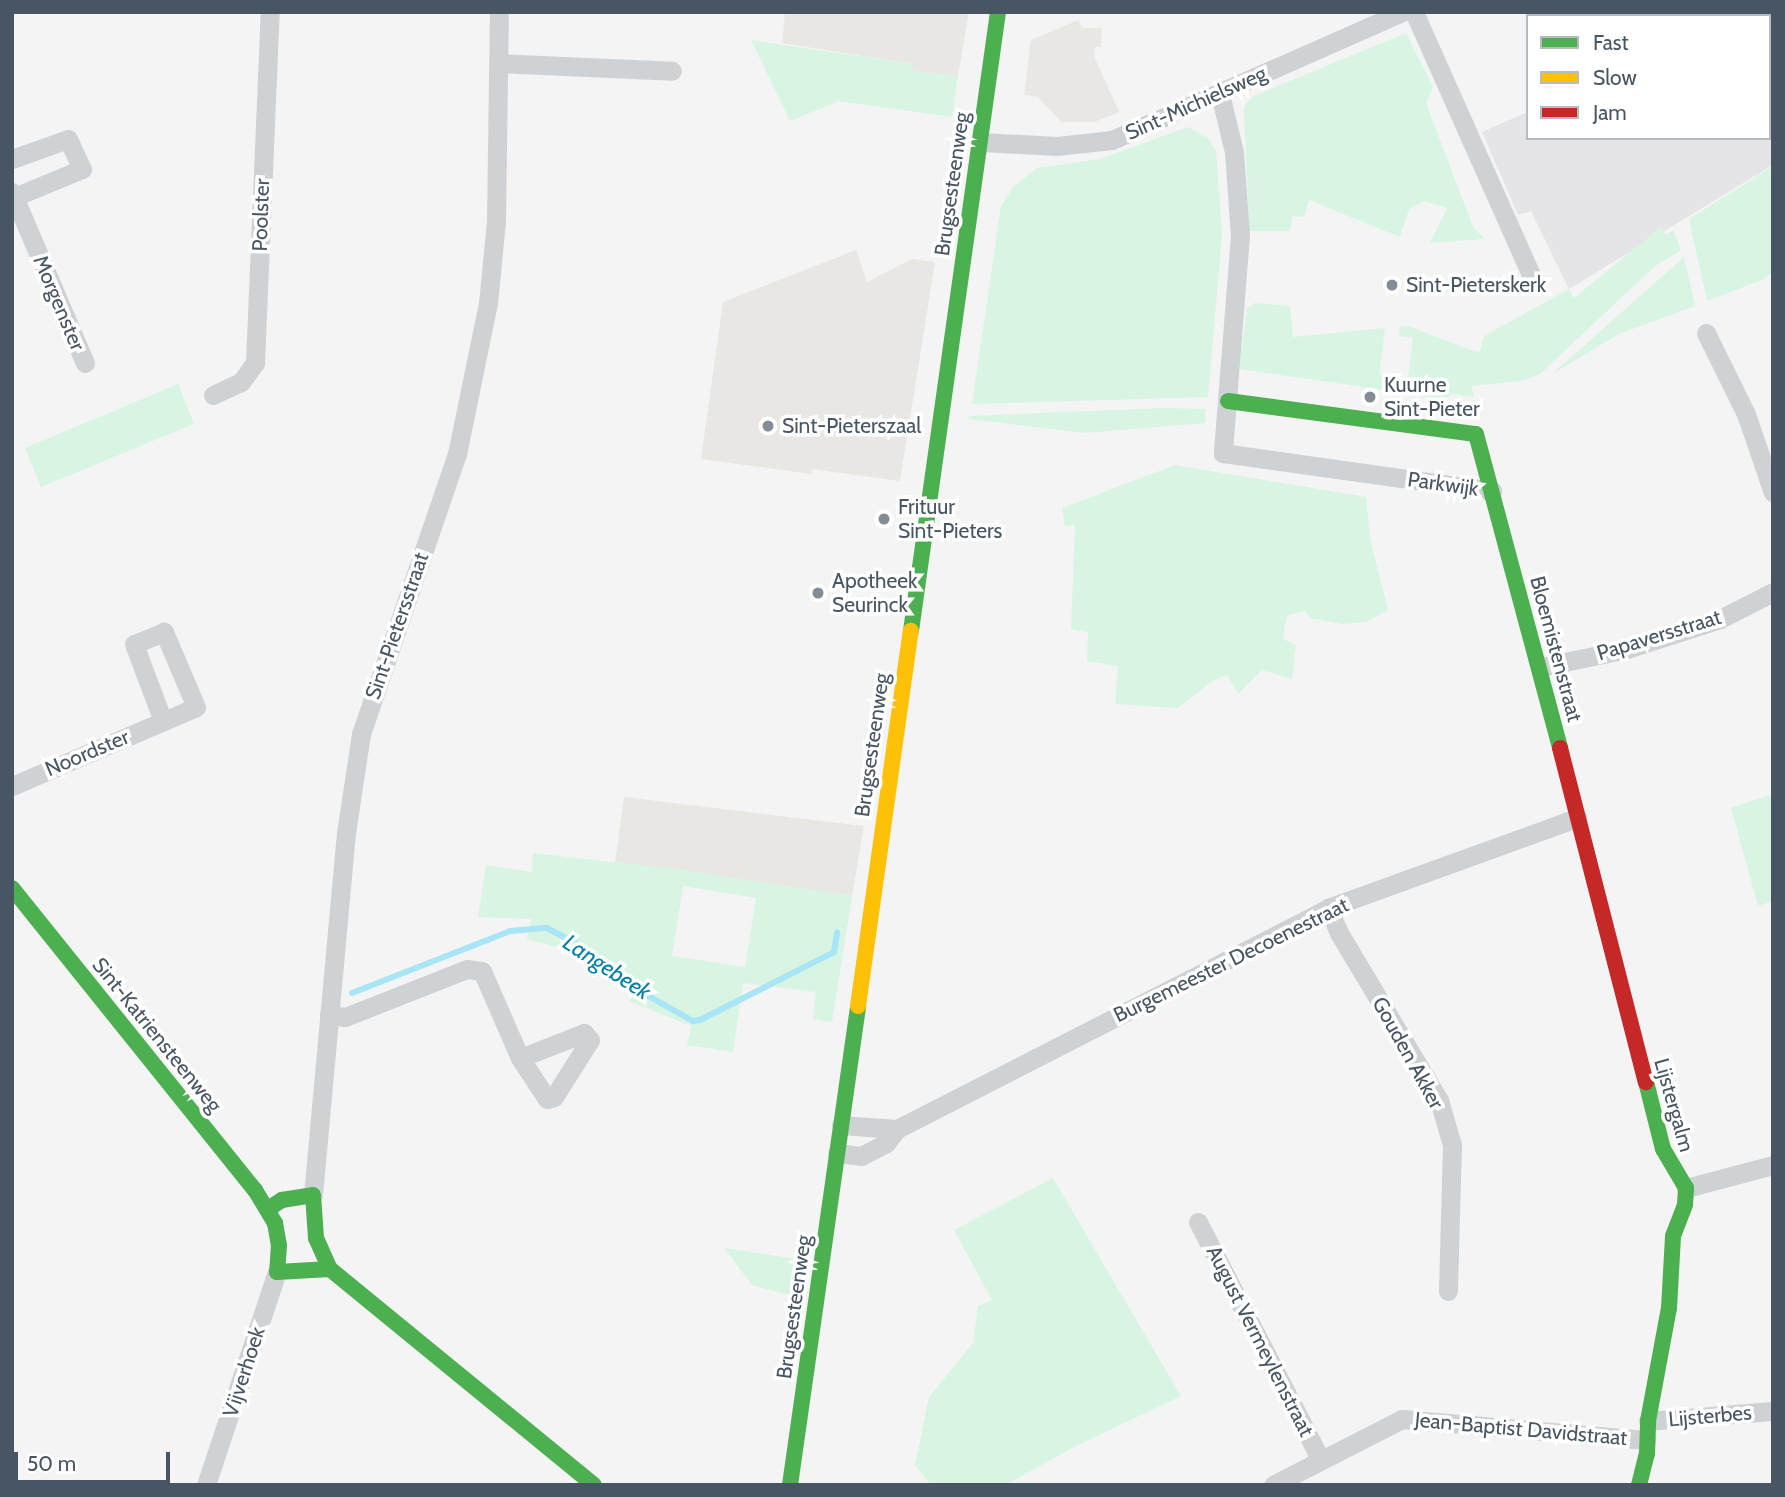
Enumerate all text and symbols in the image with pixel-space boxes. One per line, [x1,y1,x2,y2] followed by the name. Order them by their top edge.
[1526,14,1771,140] legend
[1593,30,1629,55] text: Fast
[1122,61,1270,145] street label: Sint-Michielsweg
[1593,65,1637,90] text: Slow
[1593,100,1627,125] text: Jam
[929,110,975,258] street label: Brugsesteenweg
[247,178,275,252] street label: Poolster
[28,252,90,354] street label: Morgenster
[1406,272,1546,298] place label: Sint-Pieterskerk
[1384,277,1400,293] marker: Sint-Pieterskerk
[1384,372,1480,422] place label: Kuurne Sint-Pieter
[1362,389,1378,405] marker: Kuurne Sint-Pieter
[782,413,921,439] place label: Sint-Pieterszaal
[760,418,776,434] marker: Sint-Pieterszaal
[1406,467,1480,501] street label: Parkwijk
[898,494,1002,544] place label: Frituur Sint-Pieters
[876,511,892,527] marker: Frituur Sint-Pieters
[360,549,434,703] street label: Sint-Pietersstraat
[832,568,917,618] place label: Apotheek Seurinck
[1524,573,1588,725] street label: Bloemistenstraat
[810,585,826,601] marker: Apotheek Seurinck
[1594,604,1724,666] street label: Papaversstraat
[849,671,895,819] street label: Brugsesteenweg
[41,724,133,782] street label: Noordster
[1109,892,1353,1028] street label: Burgemeester Decoenestraat
[558,928,656,1006] water label: Langebeek
[87,953,227,1117] street label: Sint-Katriensteenweg
[1367,993,1449,1113] street label: Gouden Akker
[1649,1055,1699,1155] street label: Lijstergalm
[771,1233,817,1381] street label: Brugsesteenweg
[1201,1241,1319,1441] street label: August Vermeylenstraat
[218,1324,270,1420] street label: Vijverhoek
[1667,1400,1753,1432] street label: Lijsterbes
[1414,1407,1628,1451] street label: Jean-Baptist Davidstraat
[18,1438,173,1482] scale bar
[27,1451,76,1476] text: 50 m

